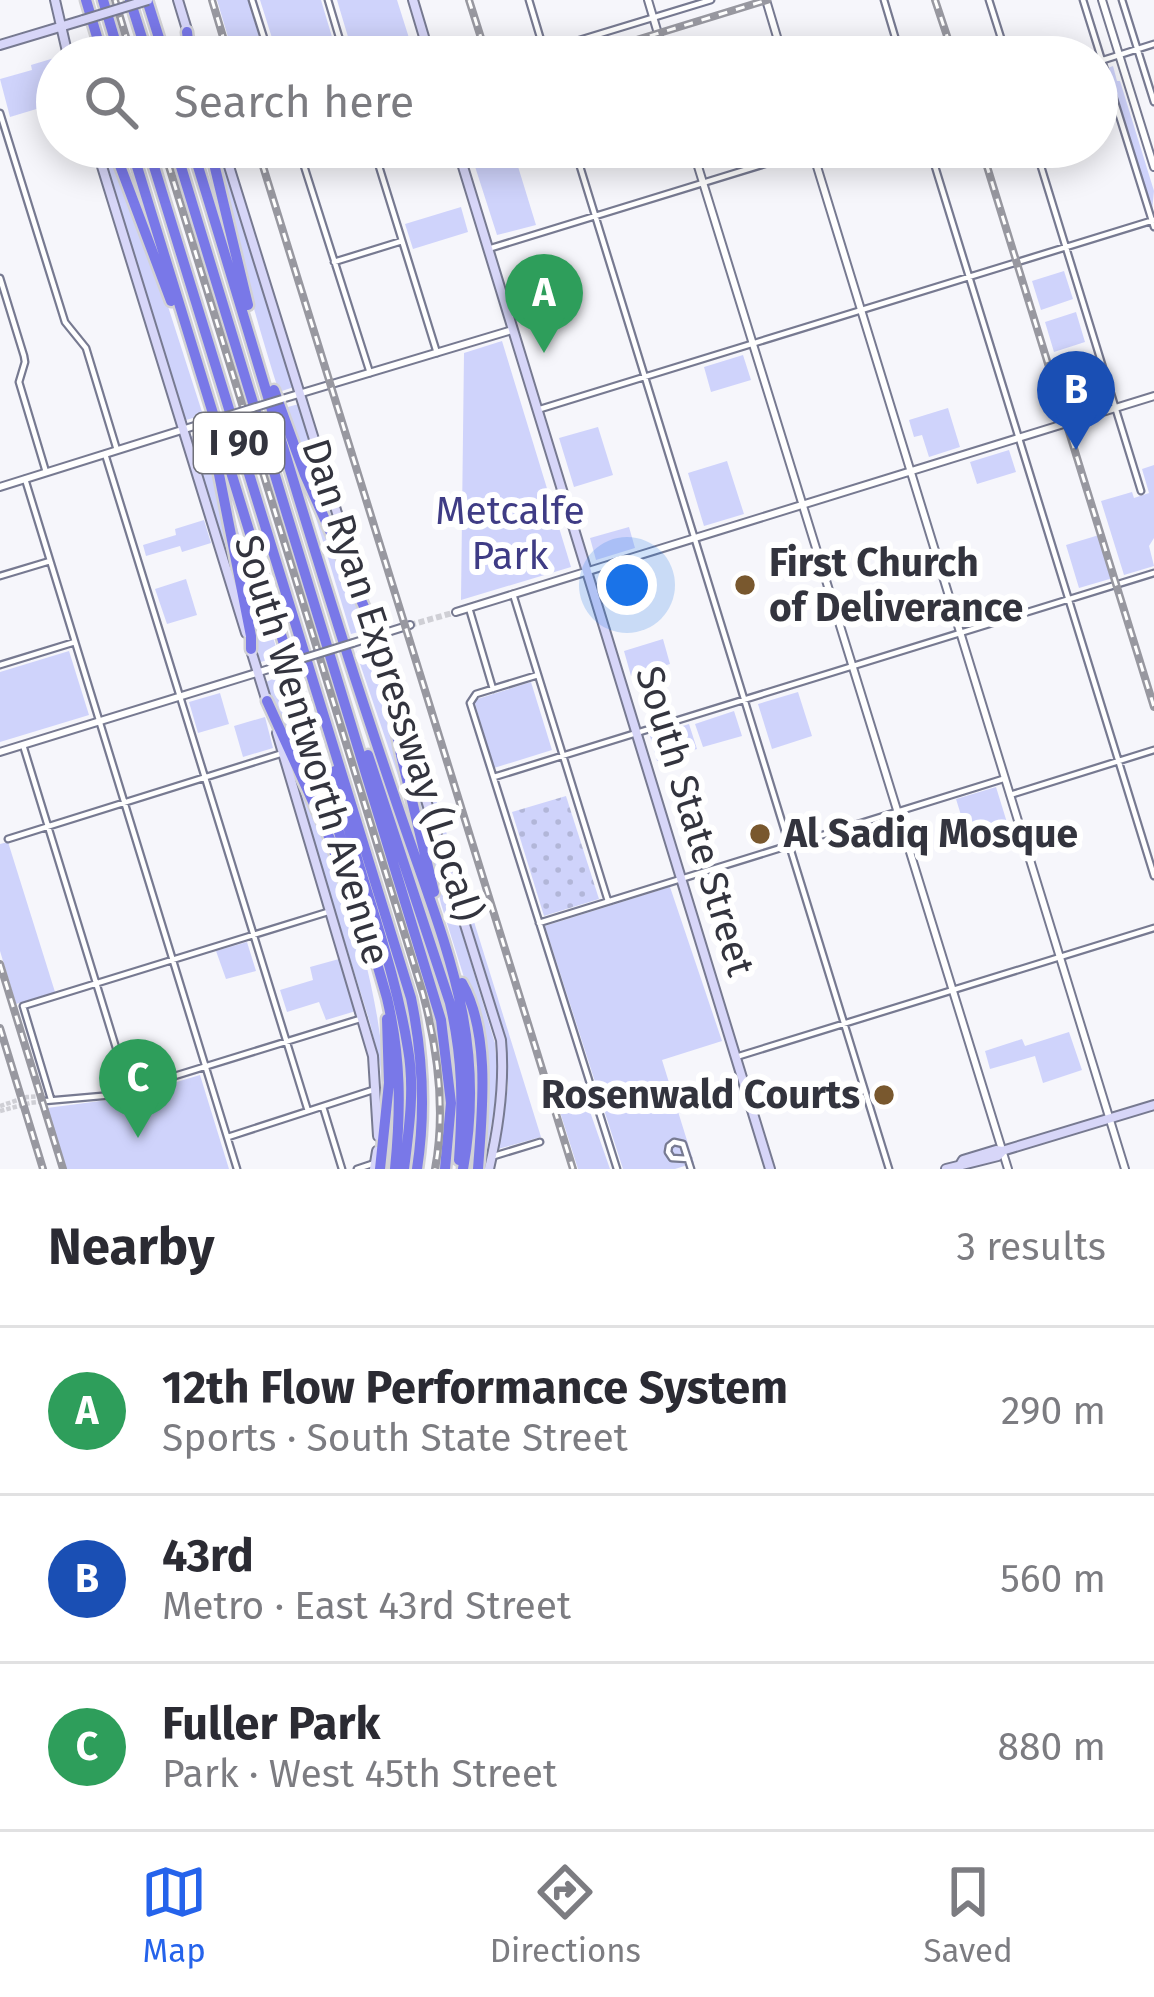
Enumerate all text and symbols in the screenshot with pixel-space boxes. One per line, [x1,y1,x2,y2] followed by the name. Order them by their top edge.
[36,36,1118,168] search box
[78,69,144,135] icon: search
[174,75,414,129] text: Search here
[505,254,583,353] pin: A
[1037,351,1115,450] pin: B
[194,413,284,473] road number: I 90
[292,433,492,927] street label: Dan Ryan Expressway (Local)
[435,488,585,579] park label: Metcalfe Park
[225,530,399,970] street label: South Wentworth Avenue
[769,540,1023,631] place label: First Church of Deliverance
[597,555,657,615] your location
[732,572,758,598] marker: First Church of Deliverance
[626,661,764,982] street label: South State Street
[783,811,1078,857] place label: Al Sadiq Mosque
[747,821,773,847] marker: Al Sadiq Mosque
[99,1039,177,1138] pin: C
[541,1072,860,1118] place label: Rosenwald Courts
[871,1082,897,1108] marker: Rosenwald Courts
[48,1216,214,1278] text: Nearby
[956,1224,1106,1270] text: 3 results
[162,1361,788,1415] text: 12th Flow Performance System
[75,1388,99,1434] text: A
[1001,1388,1106,1434] text: 290 m
[162,1415,628,1461] text: Sports · South State Street
[162,1529,254,1583] text: 43rd
[75,1556,99,1602] text: B
[1000,1556,1106,1602] text: 560 m
[162,1583,571,1629] text: Metro · East 43rd Street
[162,1697,380,1751] text: Fuller Park
[76,1724,98,1770] text: C
[998,1724,1106,1770] text: 880 m
[162,1751,557,1797] text: Park · West 45th Street
[141,1859,207,1971] tab: Map
[490,1859,641,1971] tab: Directions
[923,1859,1013,1971] tab: Saved

